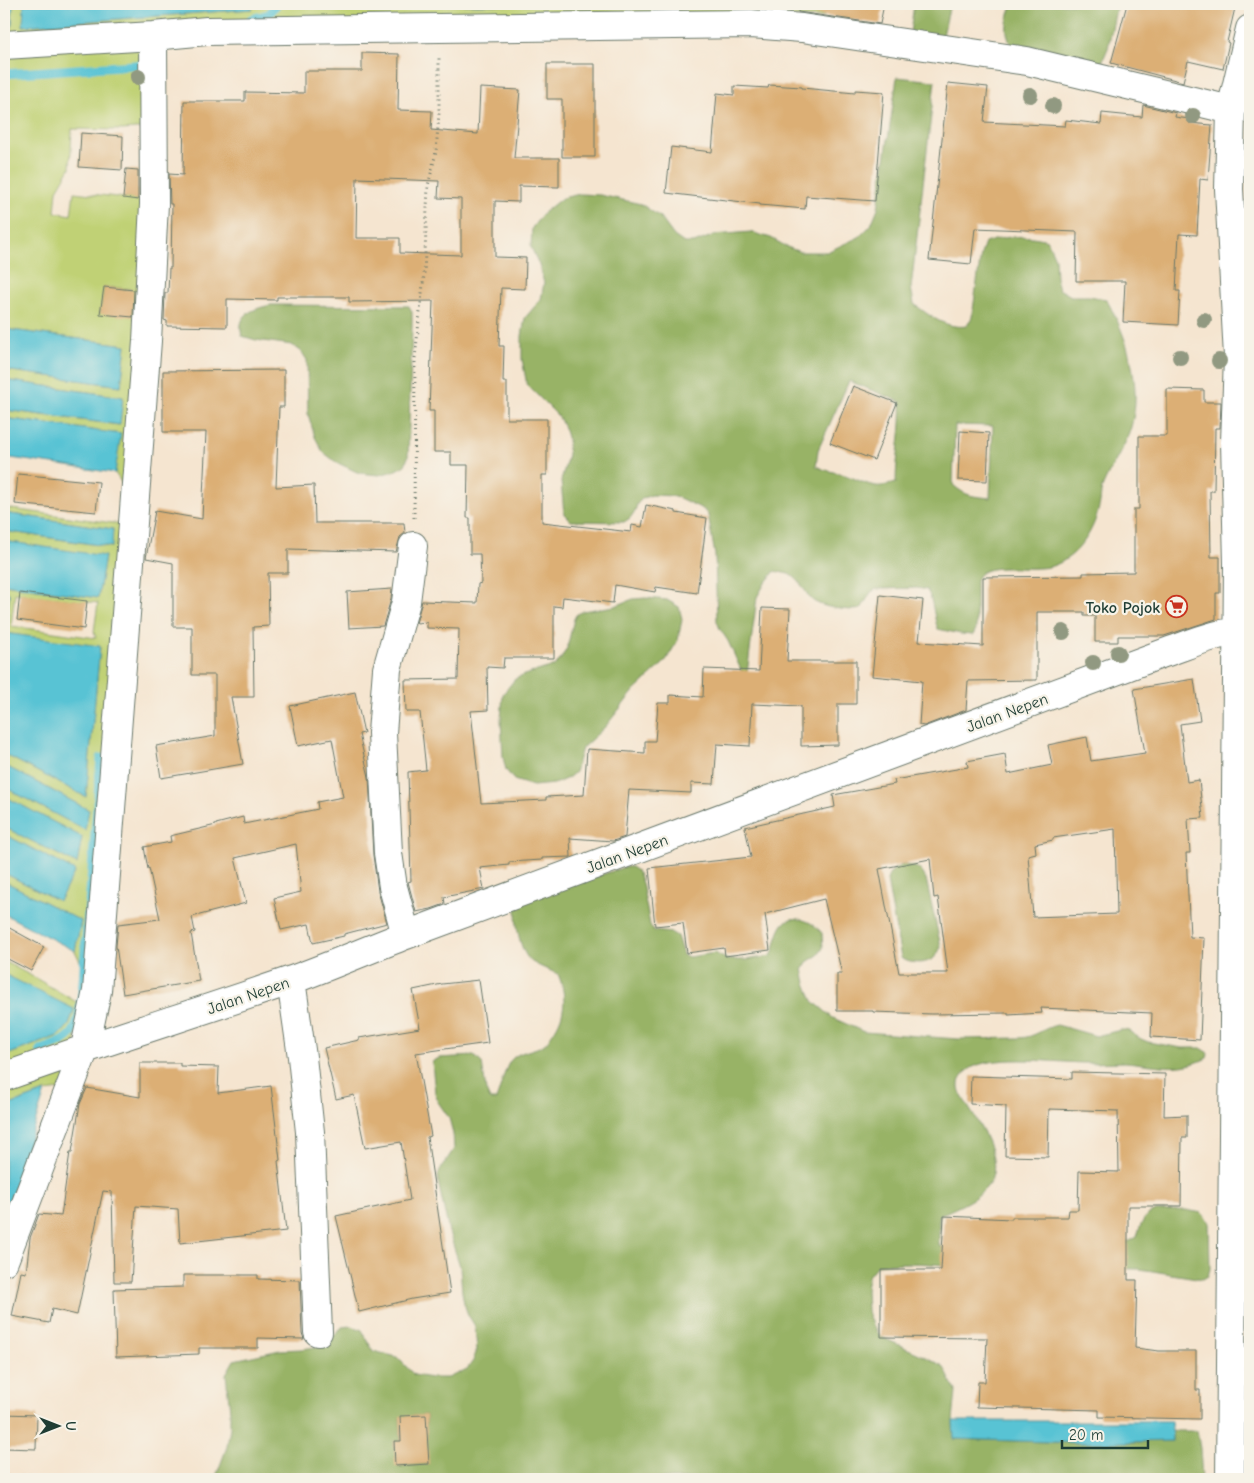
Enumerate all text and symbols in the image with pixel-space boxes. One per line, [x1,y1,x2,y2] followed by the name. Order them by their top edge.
[1164,595,1188,619] supermarket icon: Toko Pojok
[1086,599,1160,617] place label: Toko Pojok
[964,690,1051,736] street label: Jalan Nepen
[584,831,671,877] street label: Jalan Nepen
[205,974,292,1018] street label: Jalan Nepen
[32,1400,82,1450] north arrow
[1062,1418,1148,1450] scale bar
[62,1421,79,1431] text: U
[1069,1426,1103,1444] text: 20 m

